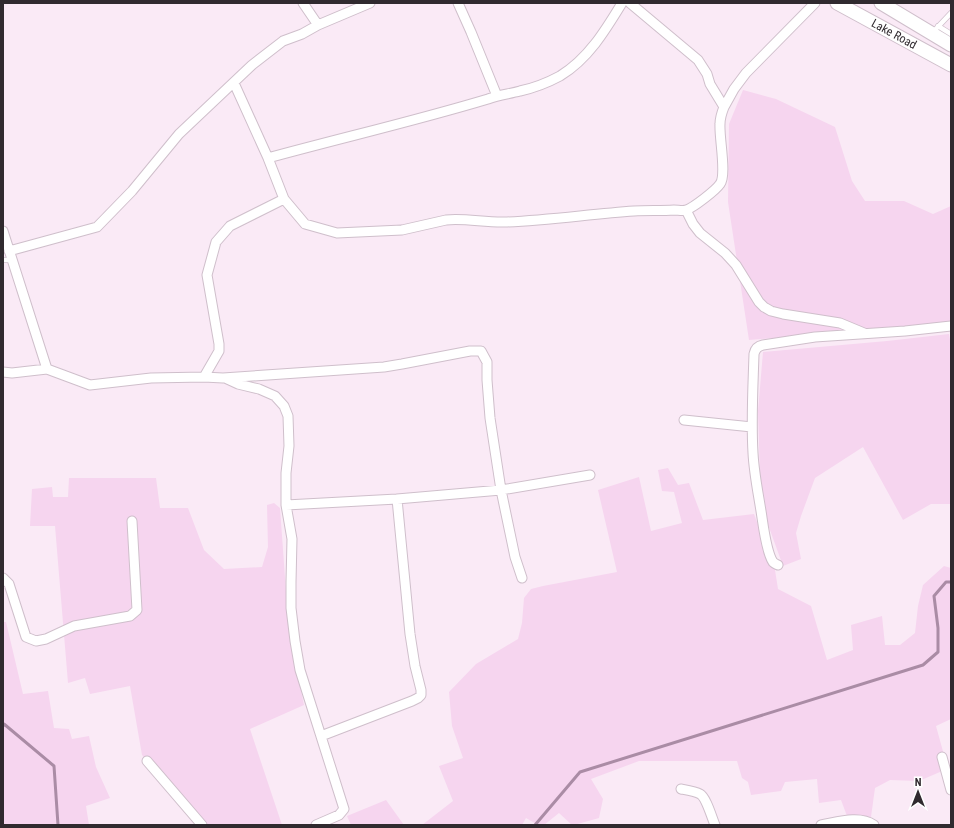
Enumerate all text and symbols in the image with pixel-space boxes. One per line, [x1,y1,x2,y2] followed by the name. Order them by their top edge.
[869,16,919,52] street label: Lake Road
[898,772,938,812] north arrow
[915,776,922,789] text: N

